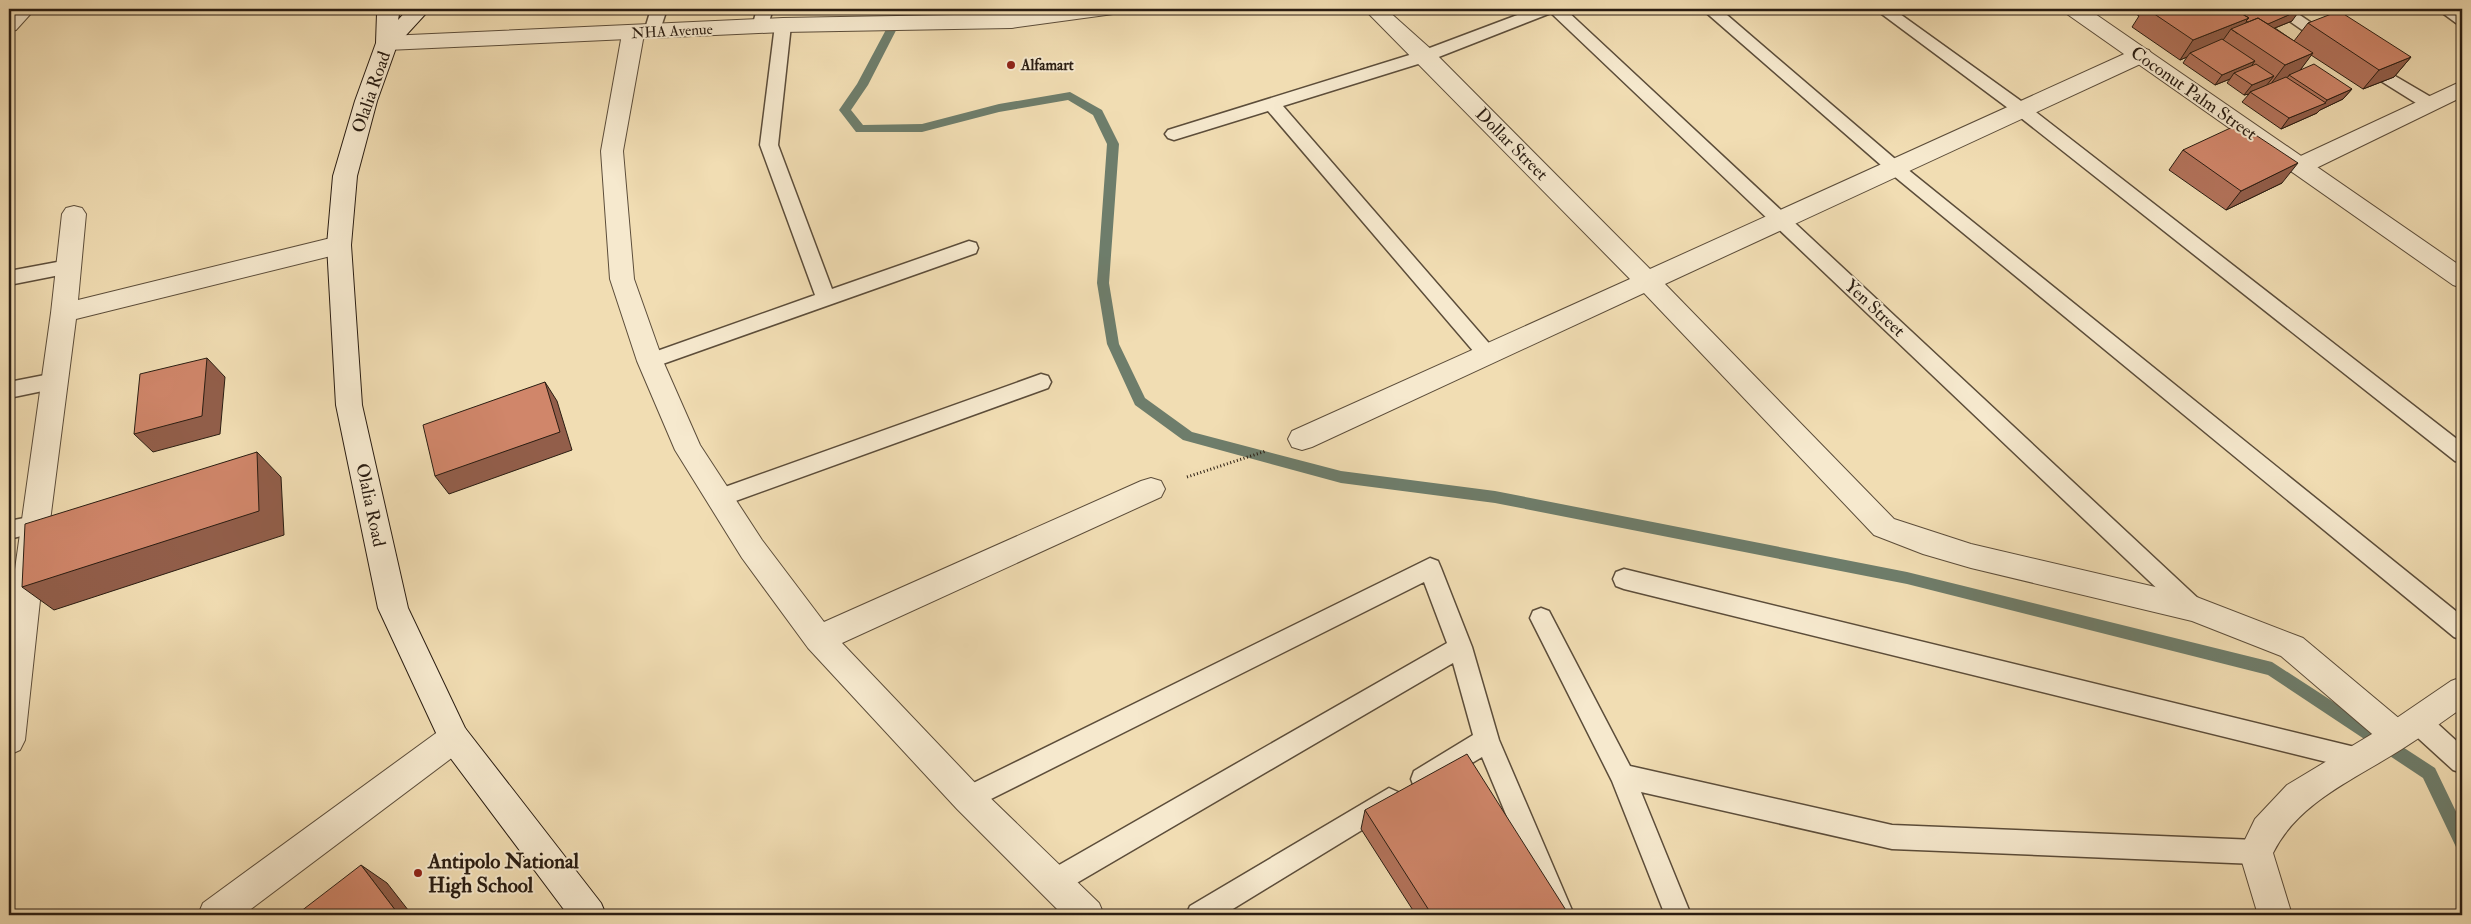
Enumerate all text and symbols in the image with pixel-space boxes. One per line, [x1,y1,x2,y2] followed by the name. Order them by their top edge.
[631,20,713,43] street label: NHA Avenue
[2126,41,2261,146] street label: Coconut Palm Street
[347,48,396,136] street label: Olalia Road
[1020,56,1074,75] place label: Alfamart
[1005,59,1017,71] marker: Alfamart
[1470,103,1553,186] street label: Dollar Street
[1840,274,1910,342] street label: Yen Street
[350,461,391,549] street label: Olalia Road
[427,848,580,899] place label: Antipolo National High School
[412,867,424,879] marker: Antipolo National High School

